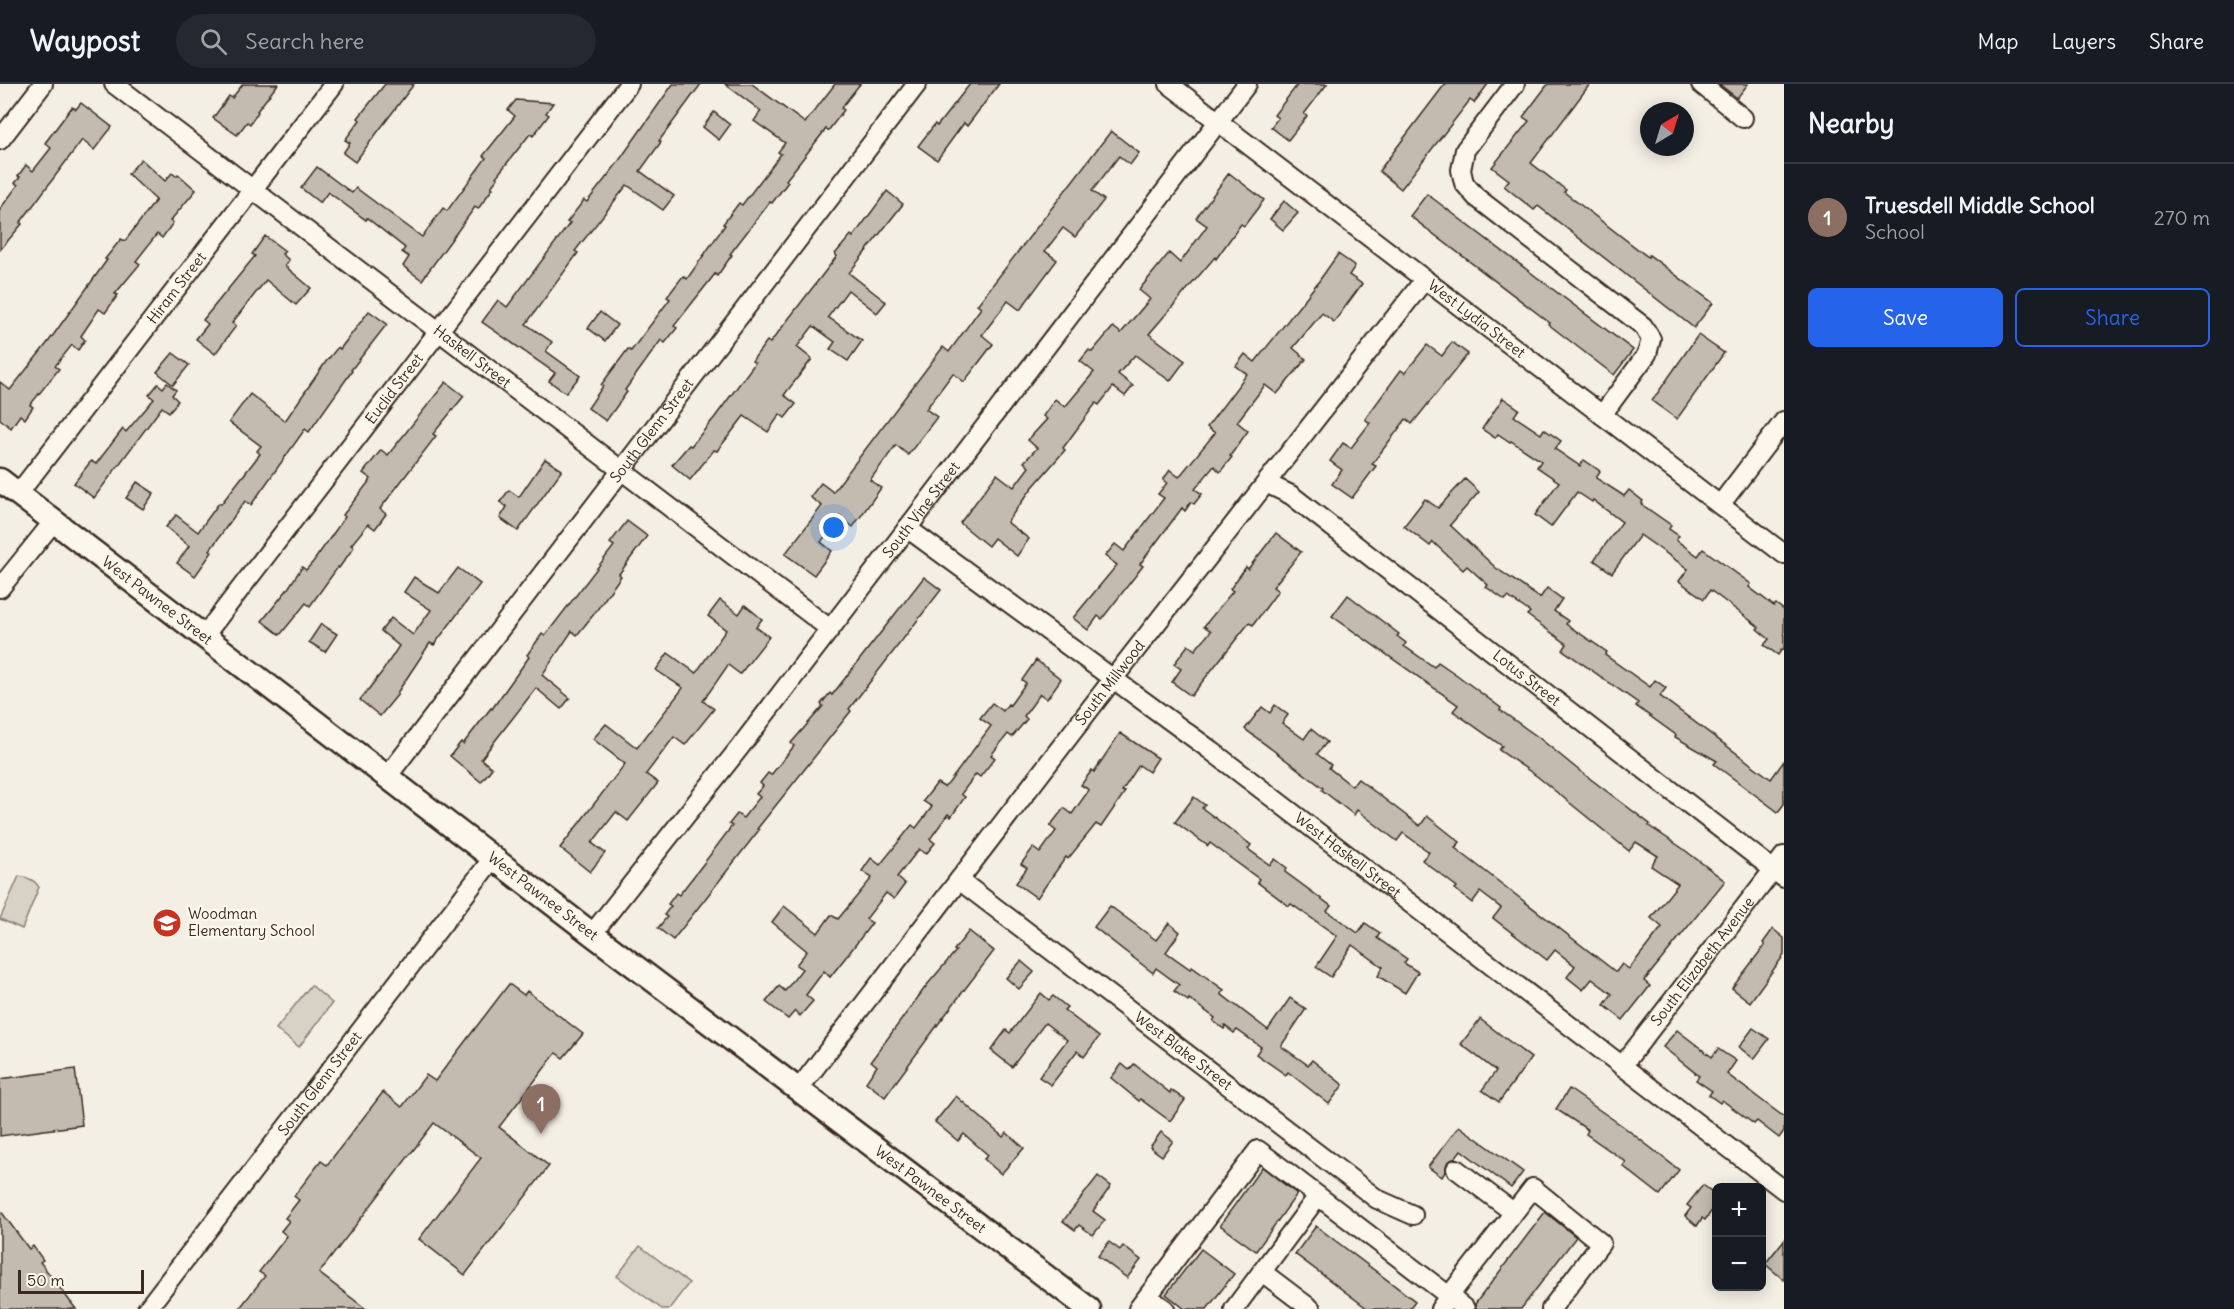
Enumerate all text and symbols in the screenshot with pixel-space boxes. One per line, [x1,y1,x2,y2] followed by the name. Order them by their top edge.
[176,14,596,68] search box
[30,23,140,59] text: Waypost
[197,25,230,58] icon: search
[245,27,364,55] text: Search here
[1978,28,2018,55] text: Map
[2051,28,2116,55] text: Layers
[2149,28,2204,55] text: Share
[1640,102,1694,156] north arrow
[1808,107,1894,140] text: Nearby
[1865,191,2095,219] text: Truesdell Middle School
[1824,205,1831,230] text: 1
[2154,205,2210,230] text: 270 m
[1865,219,1925,244] text: School
[143,248,210,327] street label: Hiram Street
[1424,275,1529,362] street label: West Lydia Street
[1808,288,2003,347] button: Save
[2015,288,2210,347] button: Share
[430,321,515,392] street label: Haskell Street
[361,349,427,428] street label: Euclid Street
[606,374,697,486] street label: South Glenn Street
[878,458,964,561] street label: South Vine Street
[819,513,848,542] your location
[98,552,216,648] street label: West Pawnee Street
[1071,636,1149,729] street label: South Millwood
[1489,645,1565,710] street label: Lotus Street
[1291,808,1405,902] street label: West Haskell Street
[484,847,602,944] street label: West Pawnee Street
[1646,893,1758,1030] street label: South Elizabeth Avenue
[188,904,315,940] place label: Woodman Elementary School
[151,907,183,939] school or university icon: Woodman Elementary School
[1131,1007,1236,1094] street label: West Blake Street
[274,1028,365,1139] street label: South Glenn Street
[522,1084,560,1134] pin: 1
[871,1141,990,1237] street label: West Pawnee Street
[1712,1183,1766,1291] map controls
[1712,1183,1766,1237] button: +
[1712,1237,1766,1291] button: −
[18,1267,144,1294] scale bar
[27,1270,65,1290] text: 50 m

